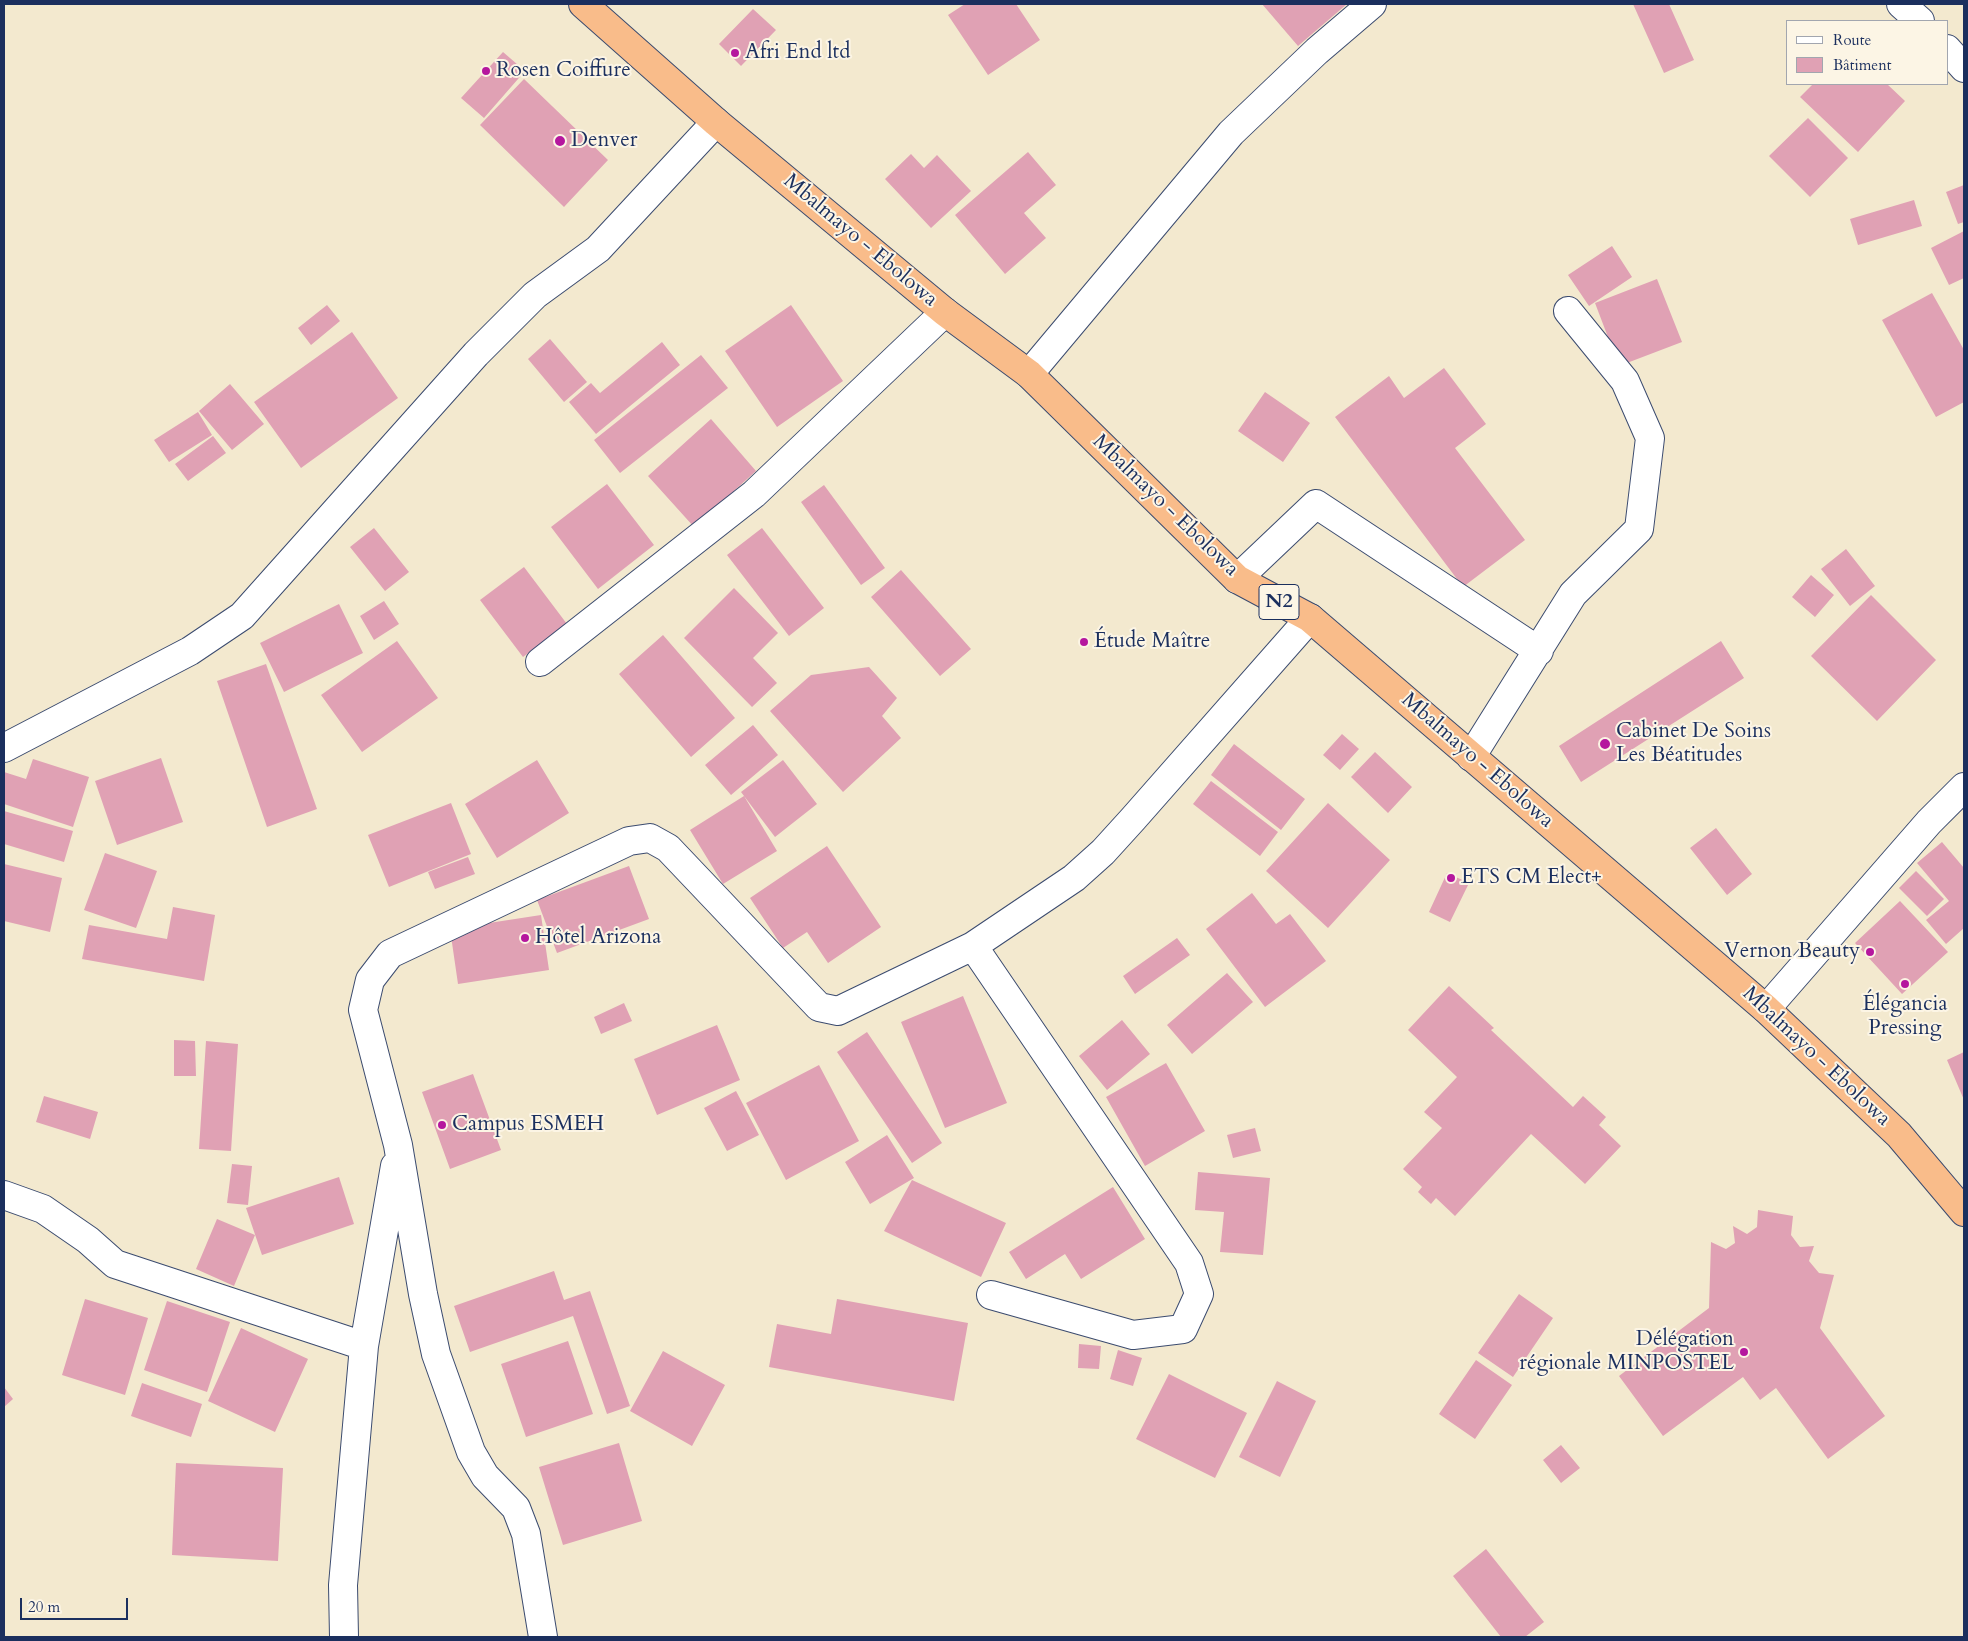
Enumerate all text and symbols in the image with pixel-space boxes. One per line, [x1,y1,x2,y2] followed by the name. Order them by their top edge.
[1786,20,1948,85] legend
[1833,30,1871,50] text: Route
[745,40,850,66] place label: Afri End ltd
[729,47,741,59] marker: Afri End ltd
[1833,55,1891,75] text: Bâtiment
[496,58,631,84] place label: Rosen Coiffure
[480,65,492,77] marker: Rosen Coiffure
[571,128,637,154] place label: Denver
[553,134,567,148] marker: Denver
[778,169,942,313] street label: Mbalmayo - Ebolowa
[1087,430,1243,582] street label: Mbalmayo - Ebolowa
[1259,584,1299,620] road number: N2
[1094,629,1210,655] place label: Étude Maître
[1078,636,1090,648] marker: Étude Maître
[1396,688,1558,834] street label: Mbalmayo - Ebolowa
[1616,719,1771,769] place label: Cabinet De Soins Les Béatitudes
[1598,737,1612,751] marker: Cabinet De Soins Les Béatitudes
[1461,865,1602,891] place label: ETS CM Elect+
[1445,872,1457,884] marker: ETS CM Elect+
[535,925,661,951] place label: Hôtel Arizona
[519,932,531,944] marker: Hôtel Arizona
[1724,939,1860,965] place label: Vernon Beauty
[1864,946,1876,958] marker: Vernon Beauty
[1899,978,1911,990] marker: Élégancia Pressing
[1737,982,1895,1132] street label: Mbalmayo - Ebolowa
[1862,992,1948,1042] place label: Élégancia Pressing
[452,1112,604,1138] place label: Campus ESMEH
[436,1119,448,1131] marker: Campus ESMEH
[1519,1327,1734,1377] place label: Délégation régionale MINPOSTEL
[1738,1346,1750,1358] marker: Délégation régionale MINPOSTEL
[22,1588,130,1620] scale bar
[28,1597,60,1617] text: 20 m

